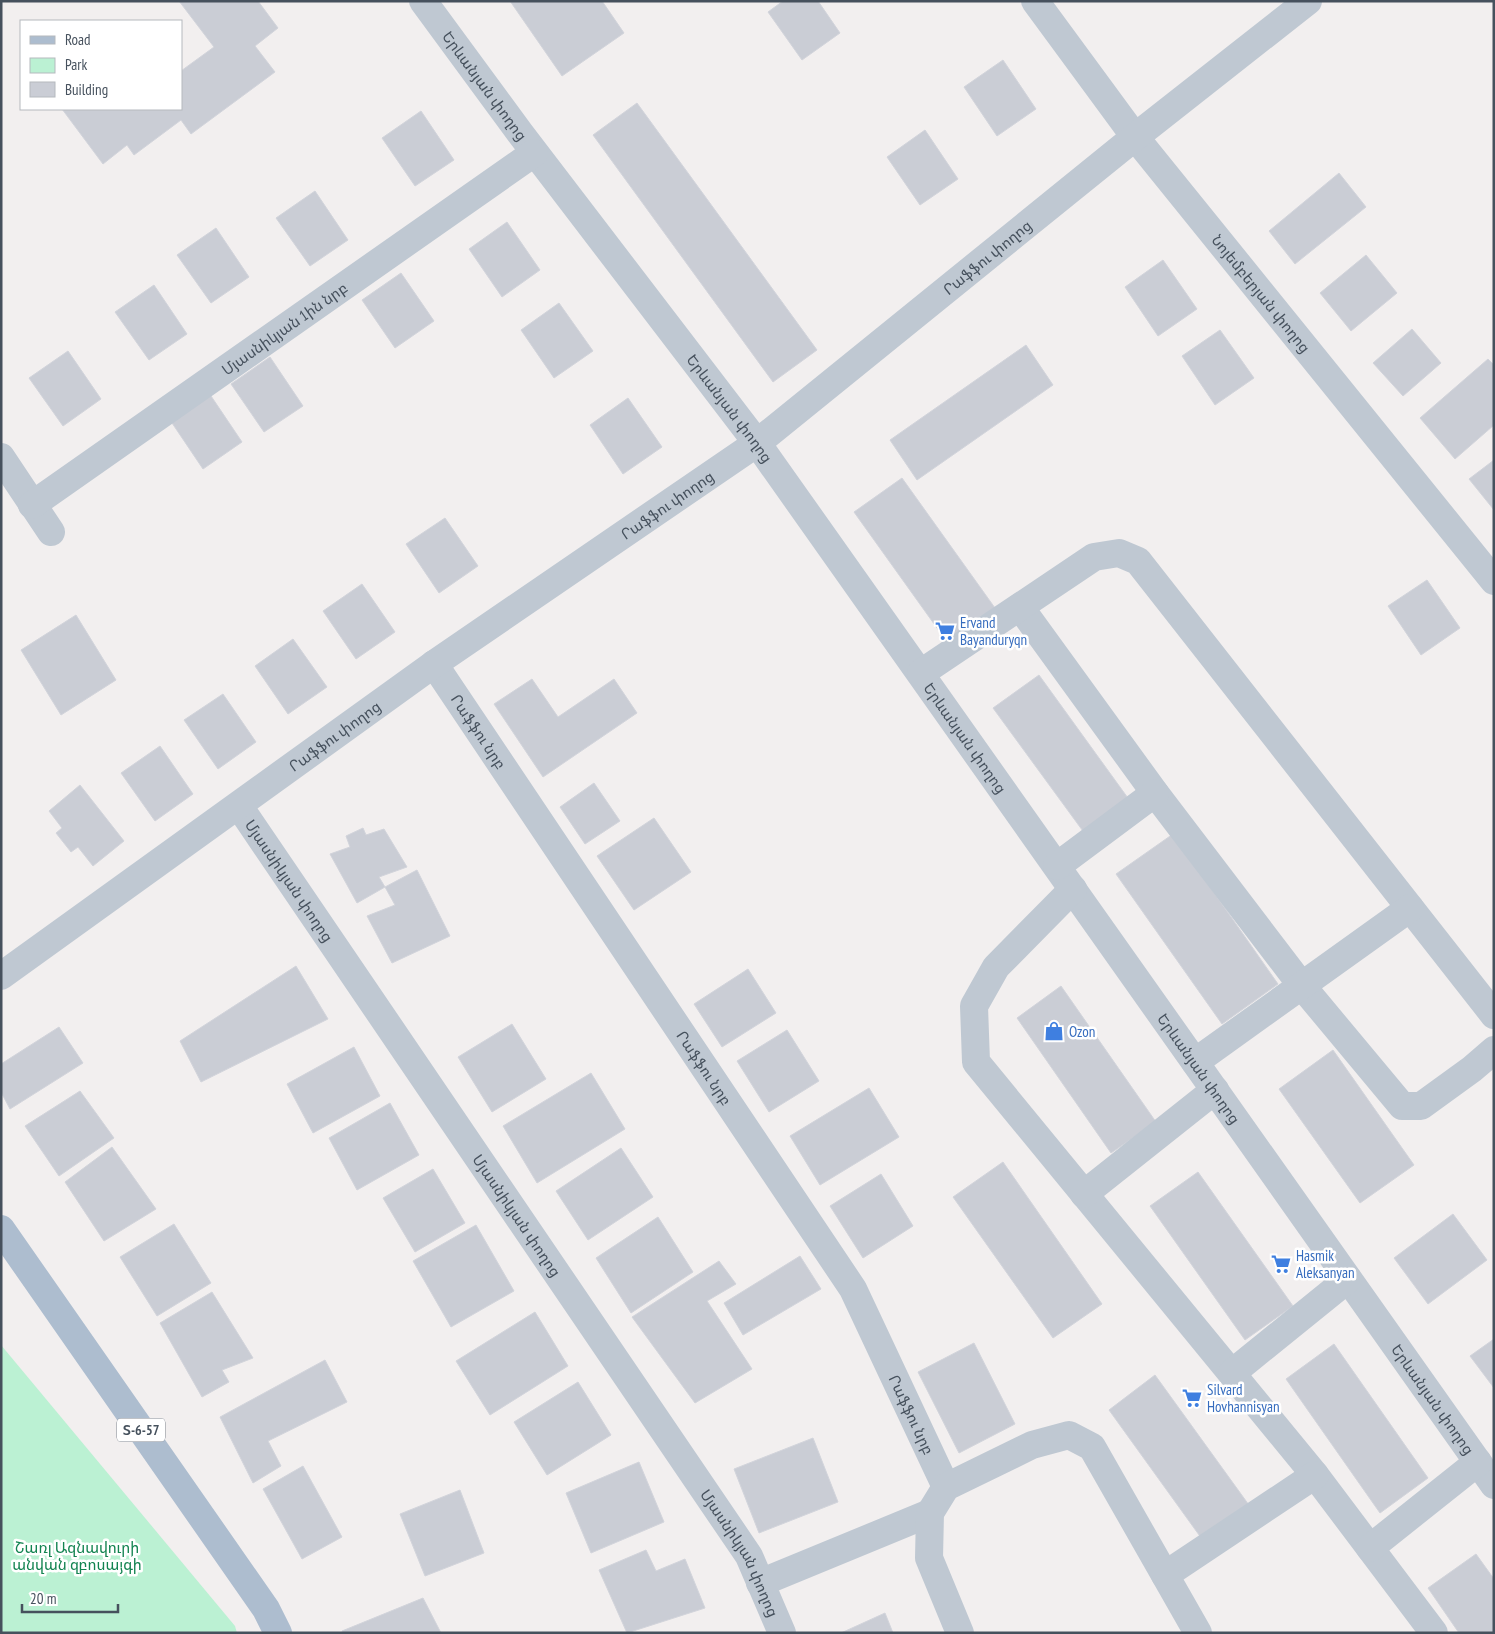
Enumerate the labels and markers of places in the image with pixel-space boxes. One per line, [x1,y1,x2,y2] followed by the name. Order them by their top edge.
[960,613,1027,649] place label: Ervand Bayanduryqn
[934,620,956,642] supermarket icon: Ervand Bayanduryqn
[1043,1020,1065,1042] shop icon: Ozon
[1069,1022,1095,1041] place label: Ozon
[1296,1246,1355,1282] place label: Hasmik Aleksanyan
[1270,1253,1292,1275] supermarket icon: Hasmik Aleksanyan
[1207,1380,1280,1416] place label: Silvard Hovhannisyan
[1181,1387,1203,1409] supermarket icon: Silvard Hovhannisyan

